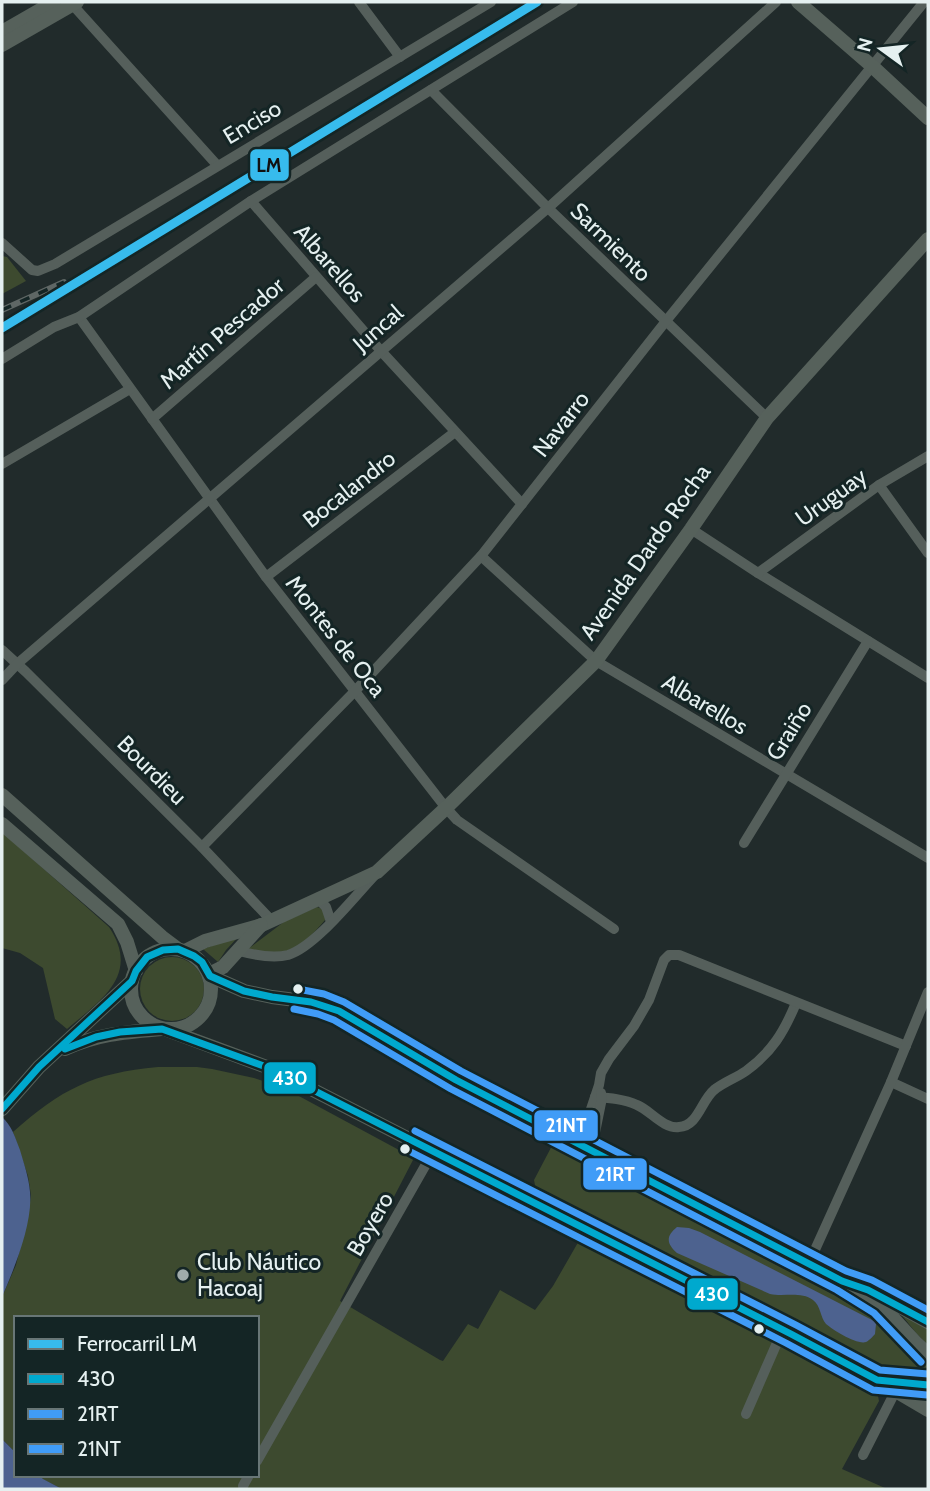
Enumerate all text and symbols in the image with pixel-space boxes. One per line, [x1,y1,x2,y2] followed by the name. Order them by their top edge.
[846,14,916,84] north arrow
[852,35,878,54] text: N
[218,94,286,150] street label: Enciso
[249,148,290,182] line badge: LM
[256,154,282,177] text: LM
[565,197,657,287] street label: Sarmiento
[288,218,372,308] street label: Albarellos
[154,271,291,395] street label: Martín Pescador
[346,298,409,358] street label: Juncal
[527,386,595,462] street label: Navarro
[297,444,401,534] street label: Bocalandro
[574,459,716,645] street label: Avenida Dardo Rocha
[790,462,872,532] street label: Uruguay
[280,570,392,702] street label: Montes de Oca
[657,668,753,740] street label: Albarellos
[760,697,818,765] street label: Graiño
[111,729,193,811] street label: Bourdieu
[291,982,305,996] unlabelled marker
[263,1061,317,1095] line badge: 430
[272,1067,308,1090] text: 430
[533,1109,599,1142] line badge: 21NT
[545,1114,587,1137] text: 21NT
[398,1142,412,1156] unlabelled marker
[582,1157,648,1191] line badge: 21RT
[595,1163,635,1186] text: 21RT
[341,1187,399,1261] street label: Boyero
[197,1248,321,1302] place label: Club Náutico Hacoaj
[175,1267,191,1283] marker: Club Náutico Hacoaj
[686,1277,739,1311] line badge: 430
[694,1283,730,1306] text: 430
[14,1316,259,1477] legend
[752,1322,766,1336] unlabelled marker
[77,1331,197,1356] text: Ferrocarril LM
[77,1366,115,1391] text: 430
[77,1401,118,1426] text: 21RT
[77,1436,121,1461] text: 21NT

